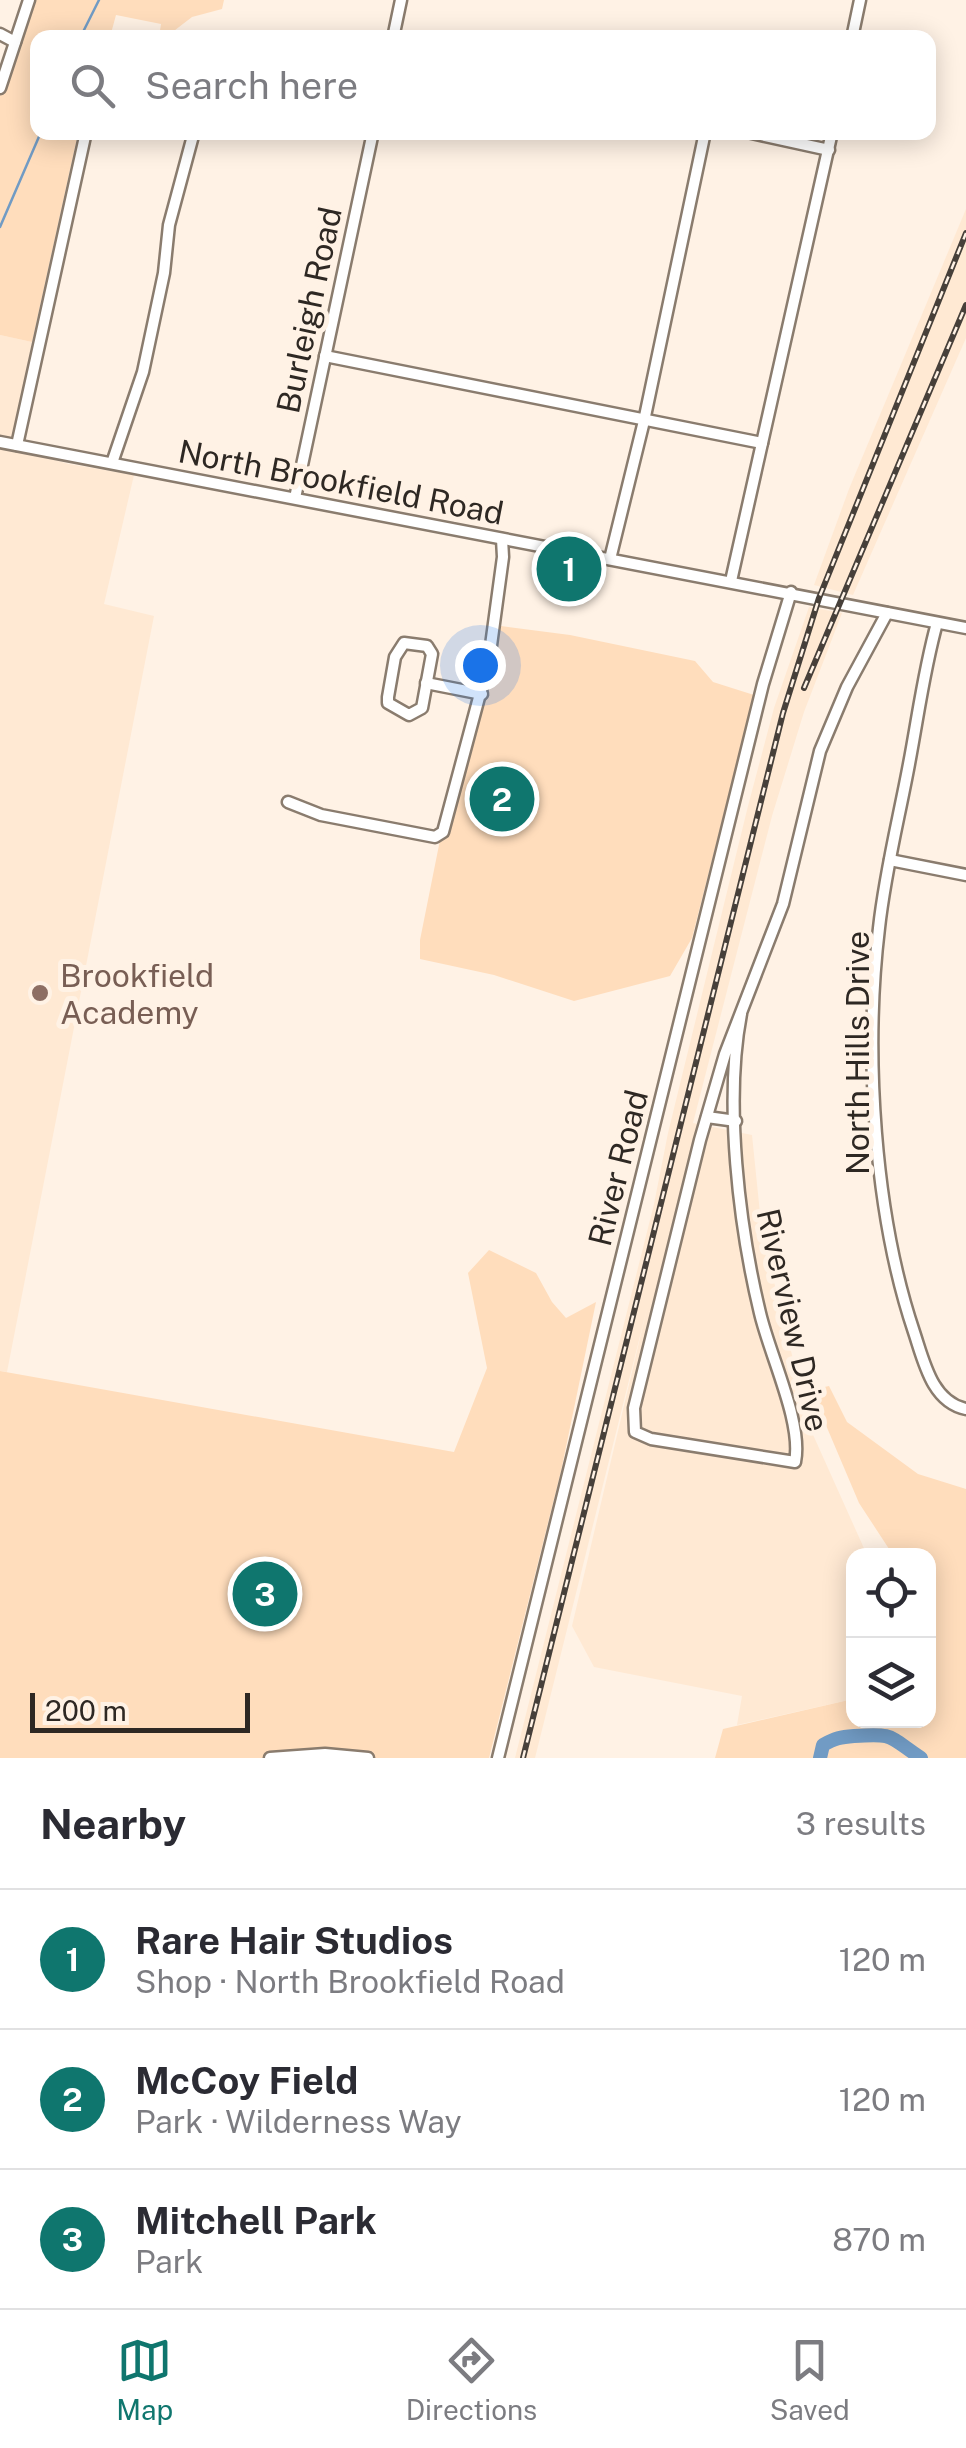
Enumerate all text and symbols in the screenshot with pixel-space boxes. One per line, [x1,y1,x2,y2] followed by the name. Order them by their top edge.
[30,30,936,140] search box
[65,58,120,113] icon: search
[145,63,358,108] text: Search here
[269,204,349,416] street label: Burleigh Road
[175,432,507,532] street label: North Brookfield Road
[536,532,602,606] pin: 1
[455,640,506,691] your location
[470,762,534,836] pin: 2
[839,931,876,1175] street label: North Hills Drive
[60,957,214,1031] place label: Brookfield Academy
[29,982,51,1004] marker: Brookfield Academy
[581,1086,655,1250] street label: River Road
[749,1205,837,1435] street label: Riverview Drive
[846,1548,936,1728] map controls
[846,1548,936,1638] button: locate
[232,1556,298,1632] pin: 3
[846,1638,936,1728] button: layers
[30,1688,250,1732] scale bar
[45,1694,127,1727] text: 200 m
[40,1799,186,1848] text: Nearby
[796,1805,926,1842] text: 3 results
[135,1918,453,1963] text: Rare Hair Studios
[66,1941,79,1978] text: 1
[839,1941,926,1978] text: 120 m
[135,1963,565,2000] text: Shop · North Brookfield Road
[135,2058,358,2103] text: McCoy Field
[62,2081,83,2118] text: 2
[839,2081,926,2118] text: 120 m
[135,2103,462,2140] text: Park · Wilderness Way
[135,2198,377,2243] text: Mitchell Park
[62,2221,83,2258] text: 3
[832,2221,926,2258] text: 870 m
[135,2243,203,2280] text: Park
[116,2333,173,2426] tab: Map
[406,2333,537,2426] tab: Directions
[770,2333,850,2426] tab: Saved

